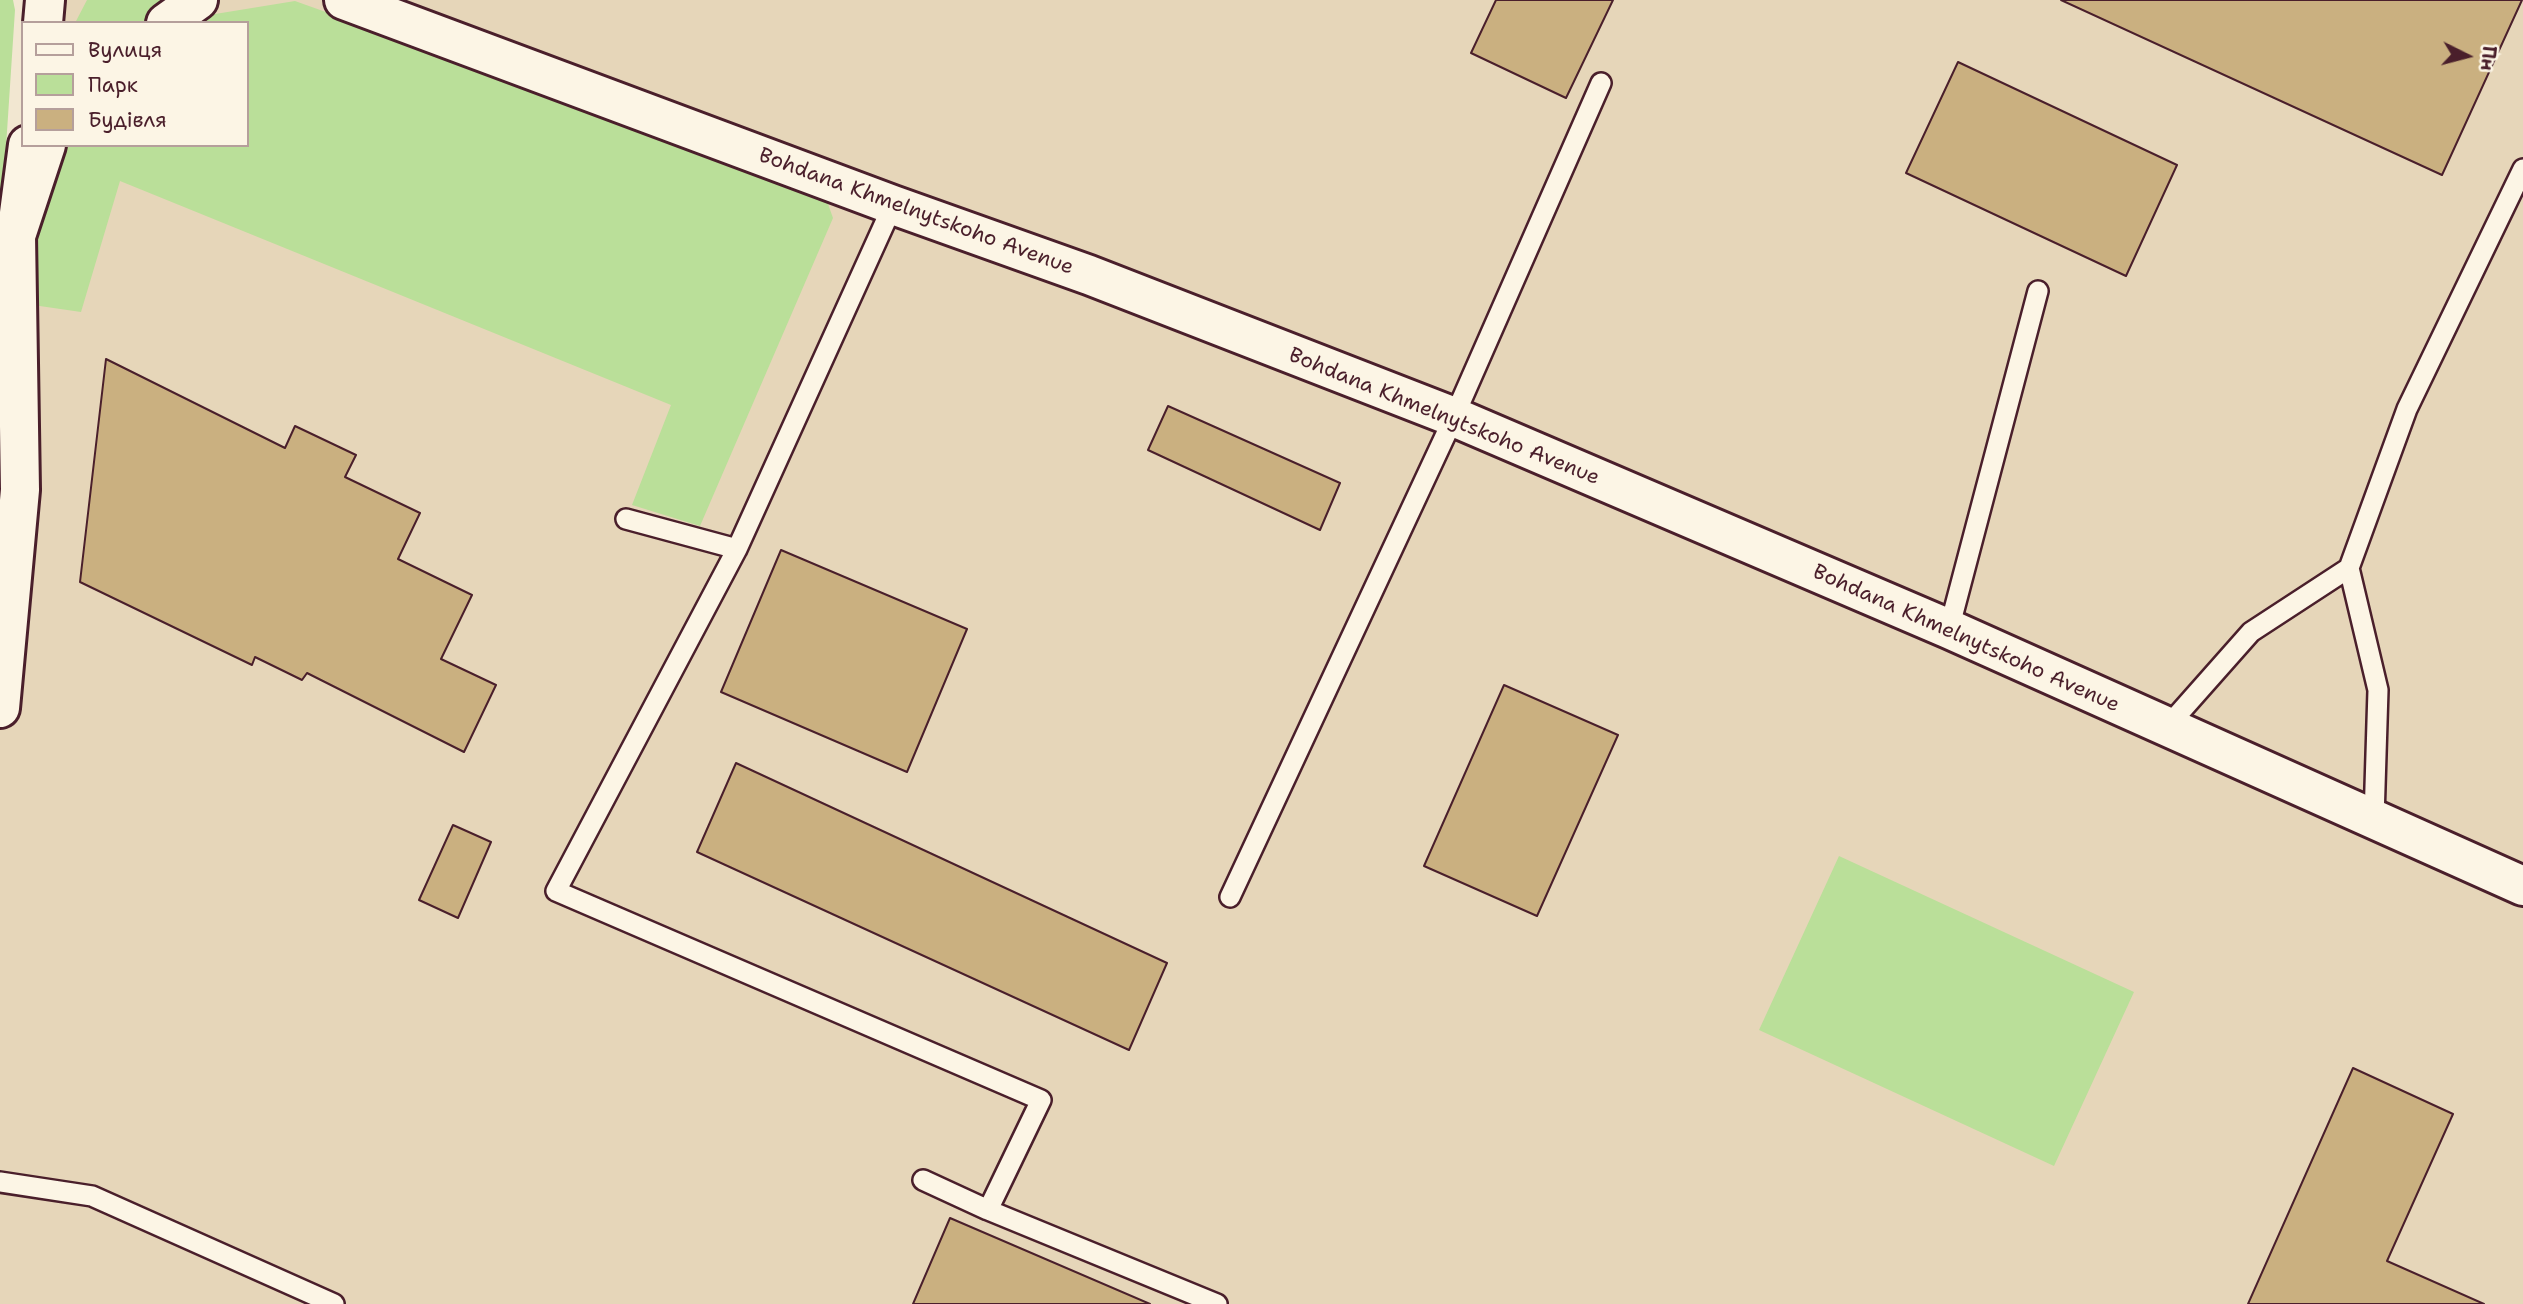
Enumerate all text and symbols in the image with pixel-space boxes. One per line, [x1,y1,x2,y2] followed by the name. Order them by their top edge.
[21,21,248,147] legend
[2432,21,2502,91] north arrow
[88,36,162,64] text: Вулиця
[2475,44,2502,72] text: Пн
[88,71,138,99] text: Парк
[88,106,167,134] text: Будівля
[755,143,1077,281] street label: Bohdana Khmelnytskoho Avenue
[1285,343,1603,491] street label: Bohdana Khmelnytskoho Avenue
[1809,560,2123,718] street label: Bohdana Khmelnytskoho Avenue

